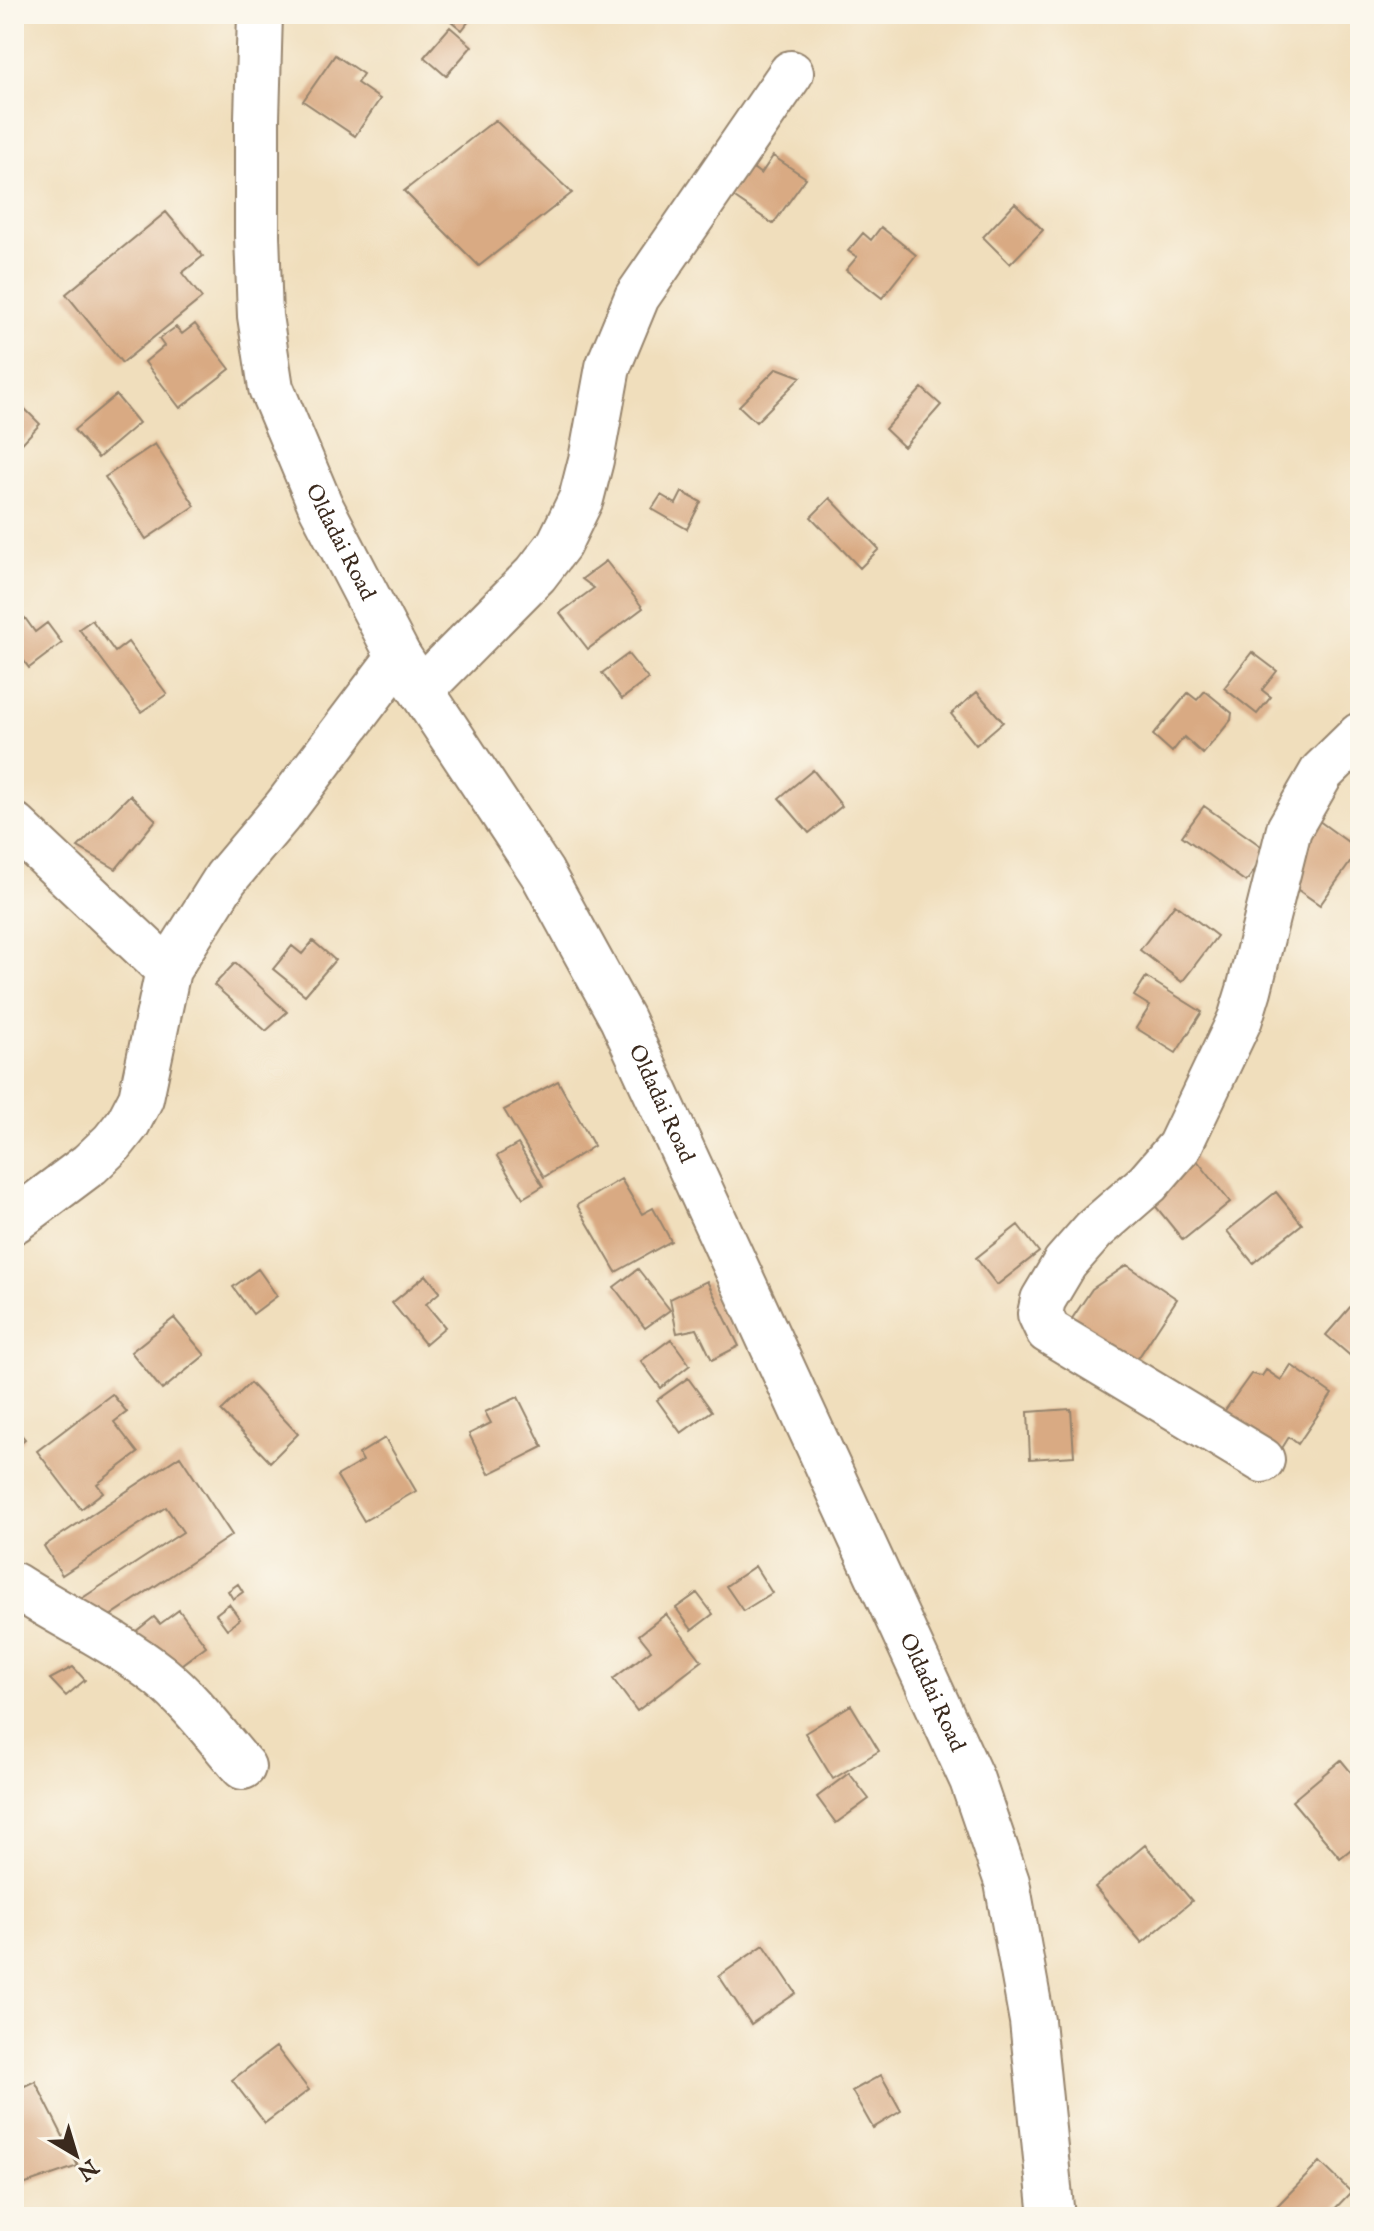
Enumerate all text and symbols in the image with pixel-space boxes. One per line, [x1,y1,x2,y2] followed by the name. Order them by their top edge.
[299,480,381,606] street label: Oldadai Road
[622,1040,700,1168] street label: Oldadai Road
[893,1629,971,1756] street label: Oldadai Road
[36,2115,116,2195] north arrow
[71,2152,104,2186] text: N

